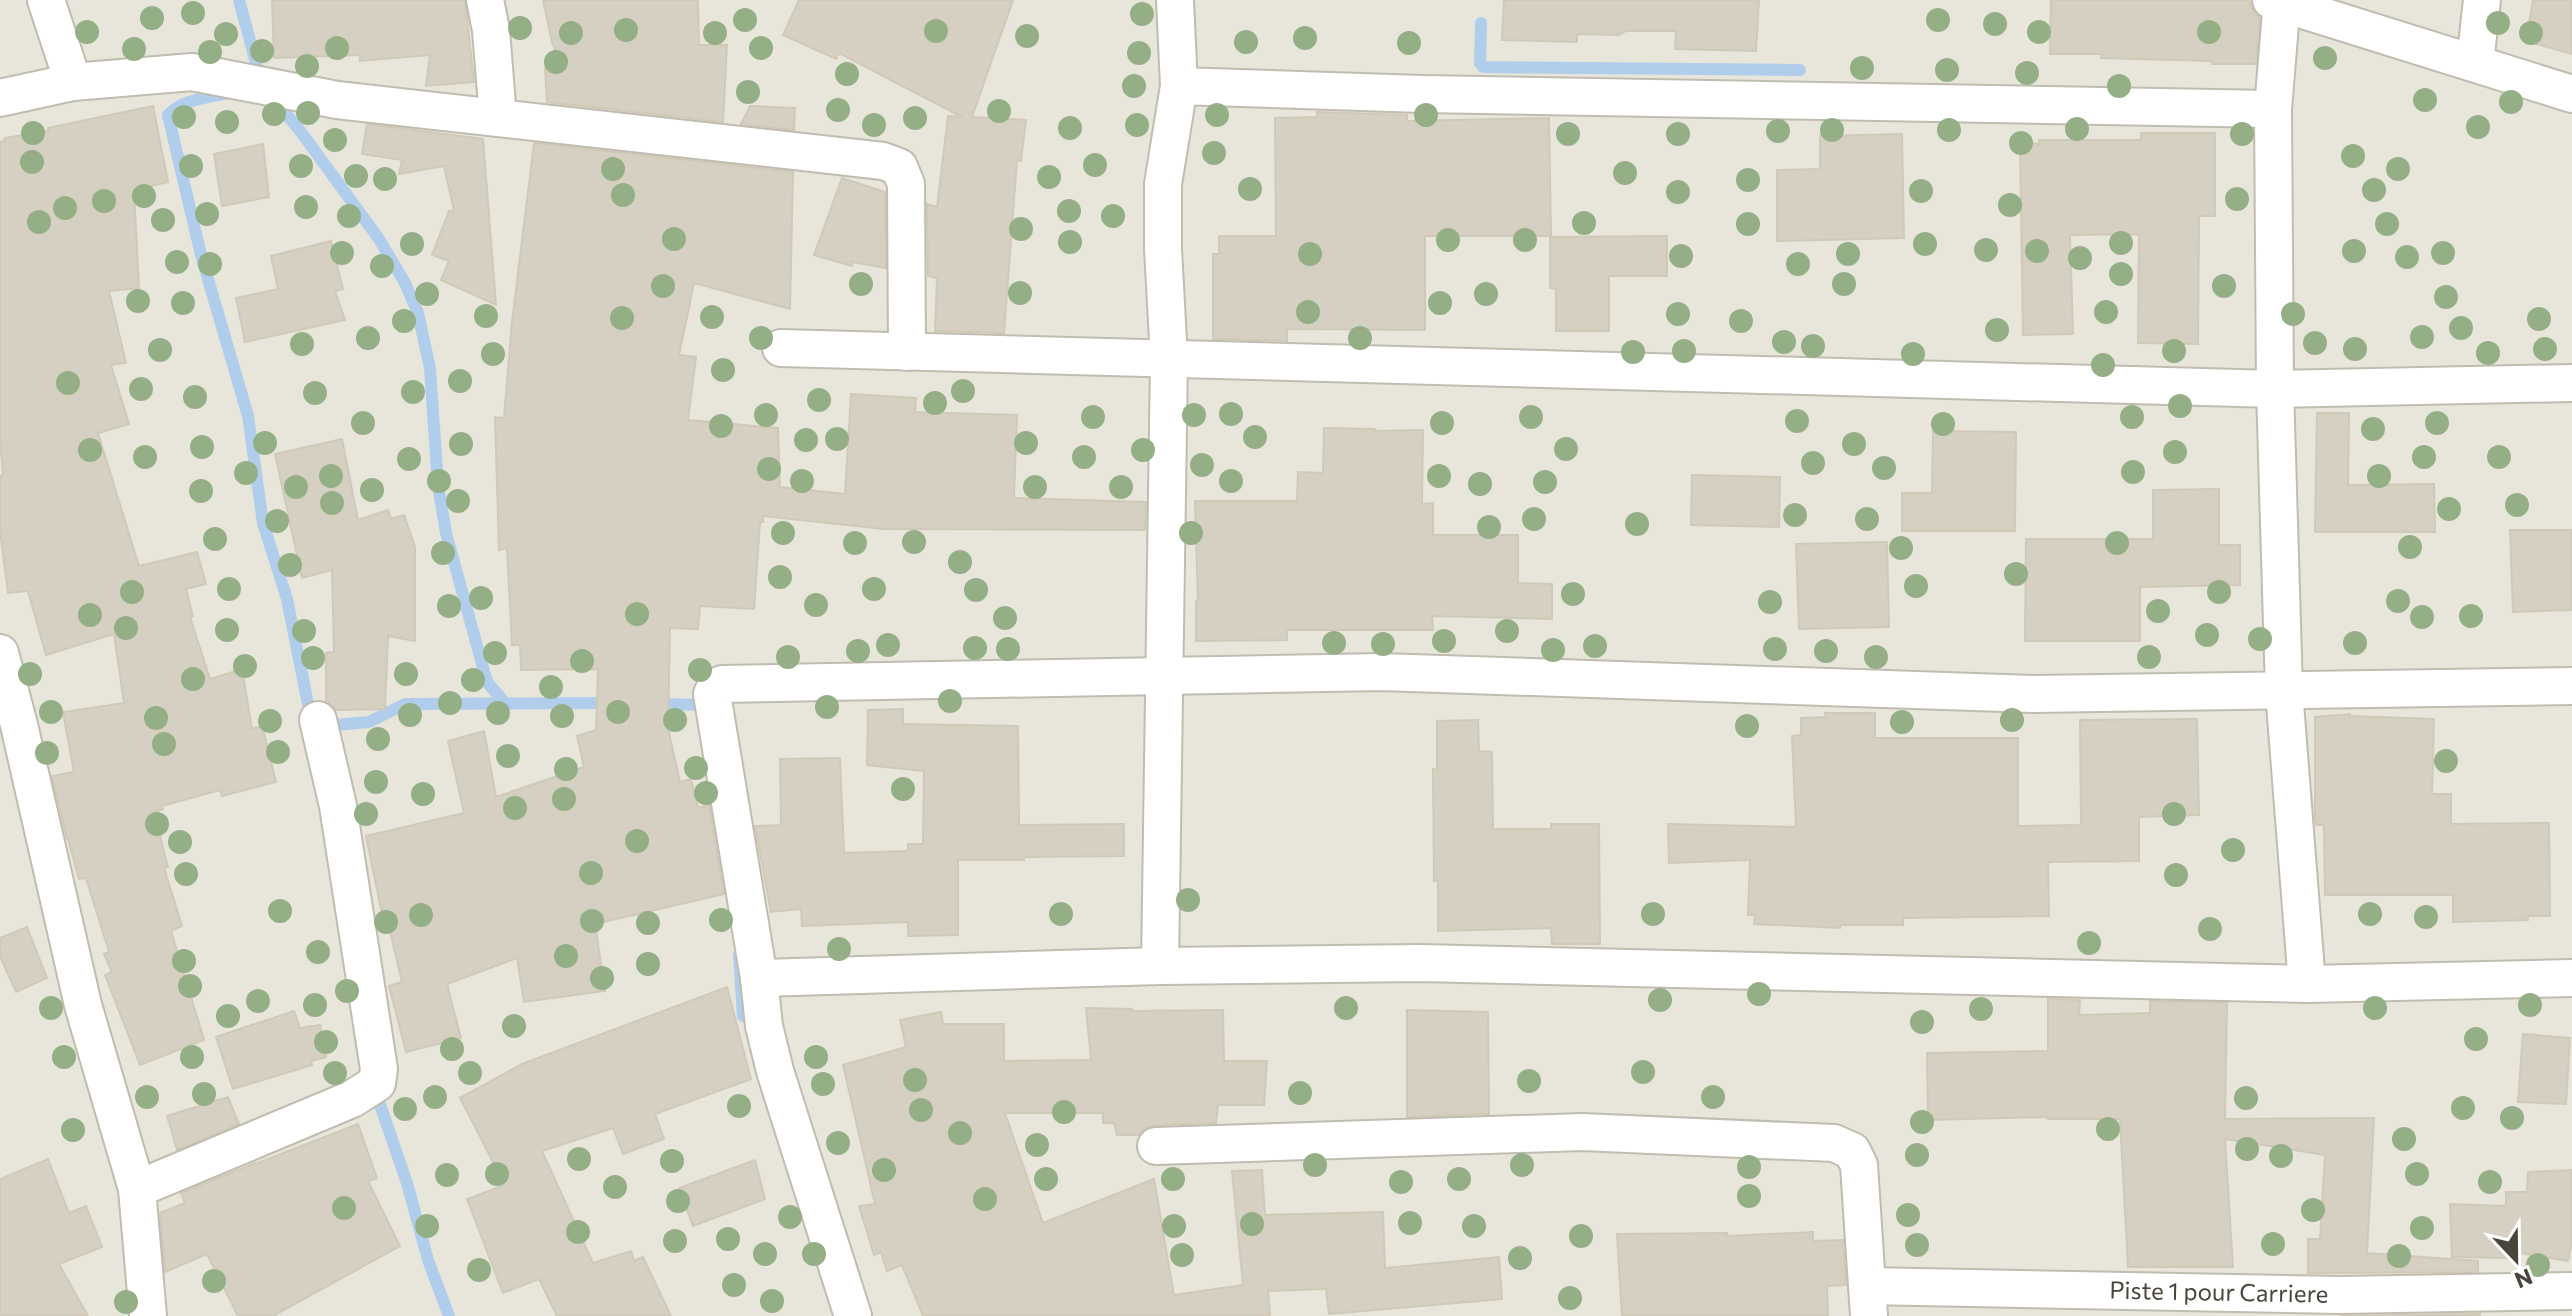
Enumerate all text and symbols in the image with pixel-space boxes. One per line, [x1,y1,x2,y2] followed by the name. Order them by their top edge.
[2476,1220,2556,1300] north arrow
[2511,1263,2536,1295] text: N
[2109,1275,2329,1308] street label: Piste 1 pour Carriere

